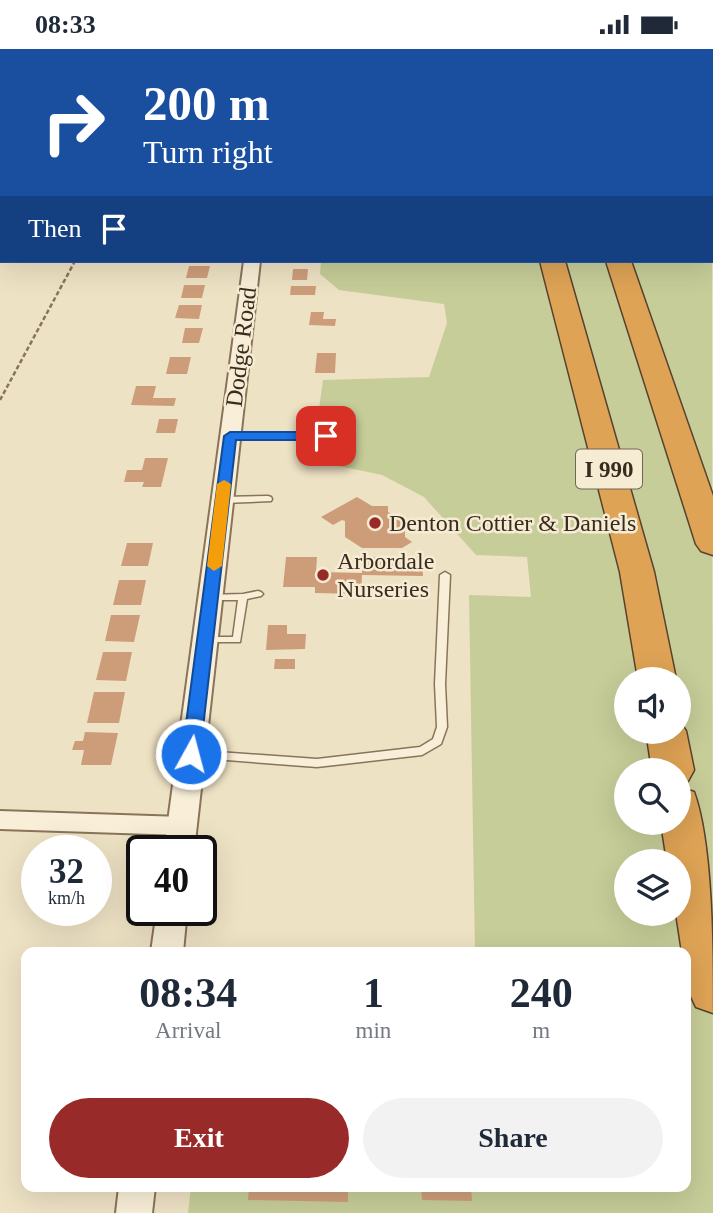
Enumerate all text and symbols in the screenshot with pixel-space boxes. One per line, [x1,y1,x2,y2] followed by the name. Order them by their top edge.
[35,10,96,39] text: 08:33
[143,76,270,131] text: 200 m
[28,77,119,168] icon: right
[143,134,273,170] text: Turn right
[95,210,133,248] icon: arrive
[28,214,81,243] text: Then
[221,286,261,408] street label: Dodge Road
[296,406,356,466] pin
[307,417,345,455] icon: arrive
[576,449,642,489] road number: I 990
[389,510,636,536] place label: Denton Cottier & Daniels
[367,515,383,531] marker: Denton Cottier & Daniels
[337,548,434,602] place label: Arbordale Nurseries
[315,567,331,583] marker: Arbordale Nurseries
[614,667,691,926] map controls
[614,667,691,744] button: sound
[154,717,228,791] position arrow
[614,758,691,835] button: search
[126,835,217,926] speed limit sign: 40
[614,849,691,926] button: layers
[49,852,84,891] text: 32
[48,888,85,908] text: km/h
[139,970,237,1016] text: 08:34
[363,970,384,1016] text: 1
[510,970,573,1016] text: 240
[155,1018,222,1043] text: Arrival
[356,1018,391,1043] text: min
[532,1018,550,1043] text: m
[49,1098,349,1178] button: Exit
[363,1098,663,1178] button: Share

